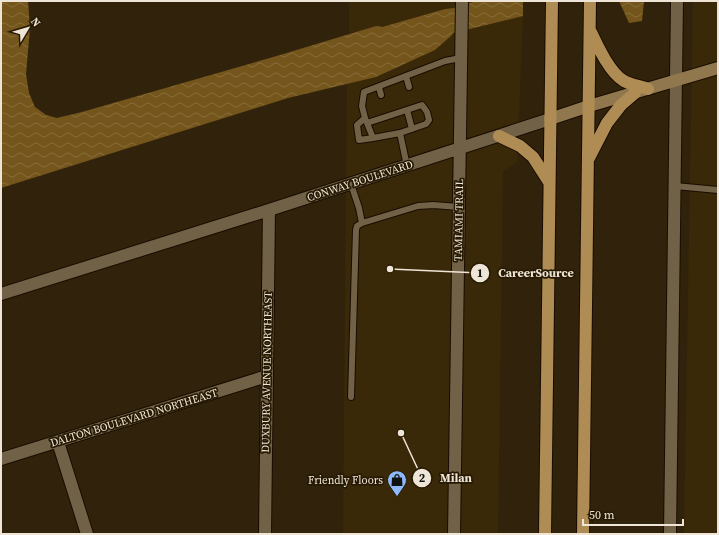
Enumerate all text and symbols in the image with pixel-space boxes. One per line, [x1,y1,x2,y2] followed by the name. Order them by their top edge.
[8,8,48,48] north arrow
[27,14,44,30] text: N
[305,157,415,205] street label: CONWAY BOULEVARD
[451,178,467,261] street label: TAMIAMI TRAIL
[470,261,581,285] callout: CareerSource
[477,265,483,281] text: 1
[498,265,574,281] text: CareerSource
[258,291,276,453] street label: DUXBURY AVENUE NORTHEAST
[49,385,220,451] street label: DALTON BOULEVARD NORTHEAST
[412,466,480,490] callout: Milan
[386,469,408,497] shop icon: Friendly Floors
[419,470,426,486] text: 2
[440,470,473,486] text: Milan
[308,473,383,488] place label: Friendly Floors
[583,501,683,527] scale bar
[589,507,615,523] text: 50 m

